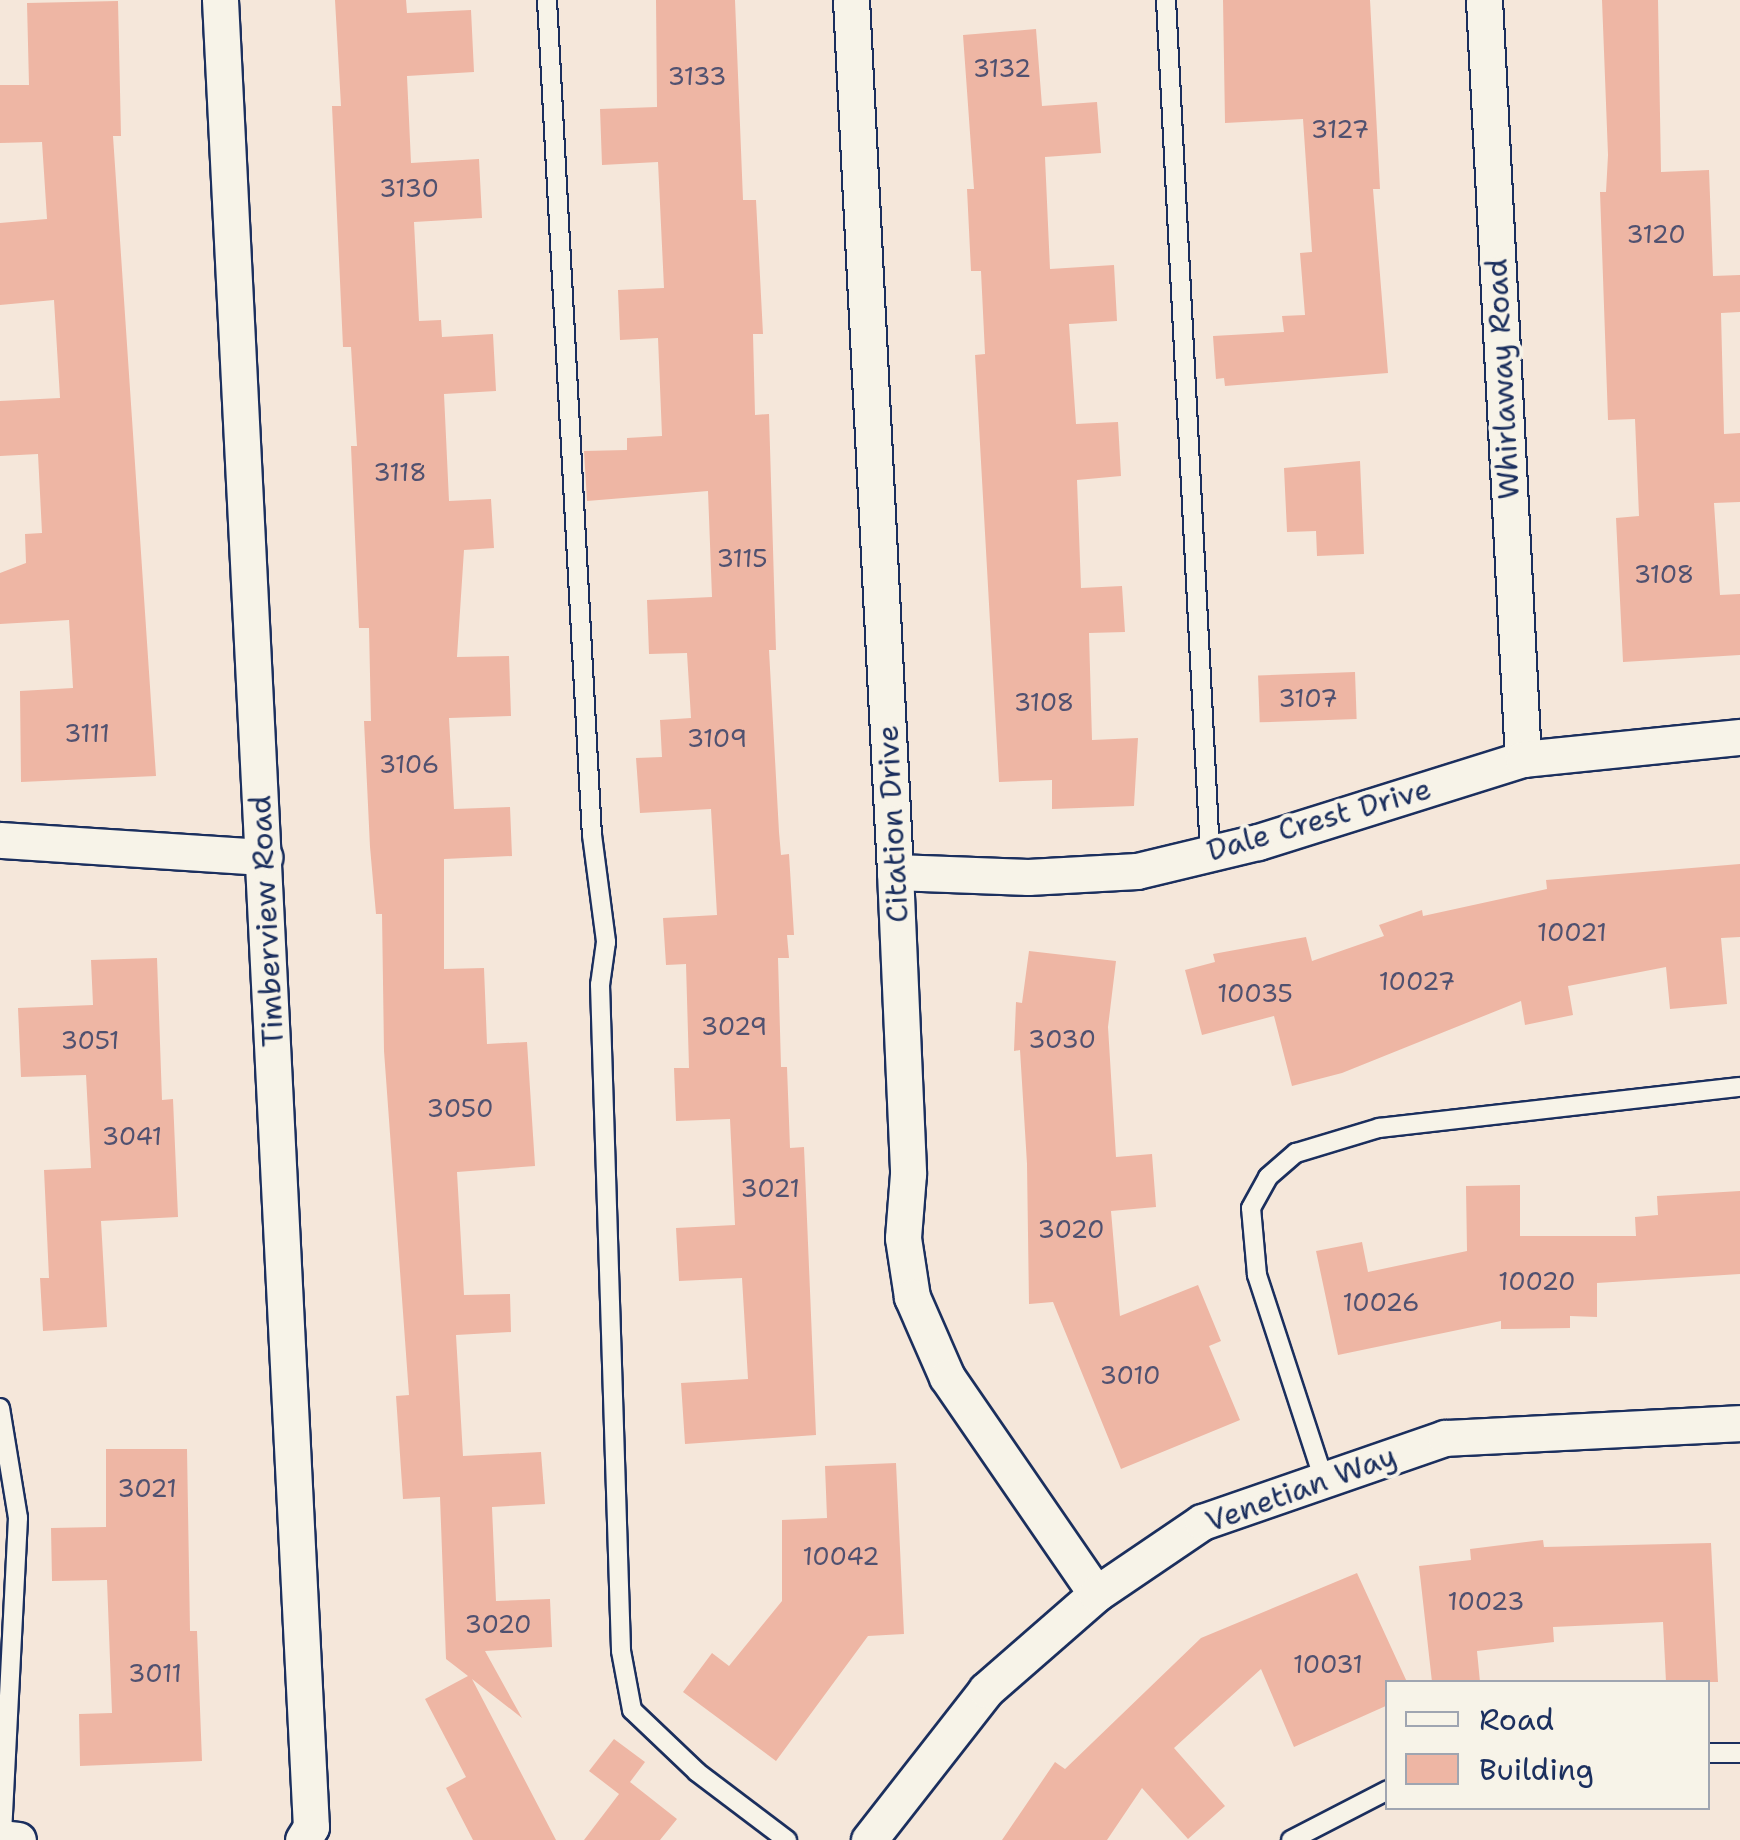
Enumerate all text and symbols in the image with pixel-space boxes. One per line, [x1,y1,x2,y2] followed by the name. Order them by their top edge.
[973,53,1031,83] house number: 3132
[668,61,726,91] house number: 3133
[1311,114,1369,144] house number: 3127
[379,173,439,203] house number: 3130
[1626,219,1686,249] house number: 3120
[1479,258,1527,500] street label: Whirlaway Road
[373,457,427,487] house number: 3118
[716,543,768,573] house number: 3115
[1634,559,1694,589] house number: 3108
[1278,683,1338,713] house number: 3107
[1014,687,1074,717] house number: 3108
[64,718,110,748] house number: 3111
[687,723,747,753] house number: 3109
[870,724,916,924] street label: Citation Drive
[379,749,439,779] house number: 3106
[1203,771,1435,869] street label: Dale Crest Drive
[242,794,292,1048] street label: Timberview Road
[1537,917,1607,947] house number: 10021
[1379,966,1455,996] house number: 10027
[1217,978,1293,1008] house number: 10035
[701,1011,767,1041] house number: 3029
[1028,1024,1096,1054] house number: 3030
[61,1025,119,1055] house number: 3051
[427,1093,493,1123] house number: 3050
[102,1121,162,1151] house number: 3041
[740,1173,800,1203] house number: 3021
[1037,1214,1105,1244] house number: 3020
[1498,1266,1576,1296] house number: 10020
[1343,1287,1419,1317] house number: 10026
[1099,1360,1161,1390] house number: 3010
[1201,1438,1401,1540] street label: Venetian Way
[117,1473,177,1503] house number: 3021
[802,1541,880,1571] house number: 10042
[1448,1586,1524,1616] house number: 10023
[464,1609,532,1639] house number: 3020
[1293,1649,1363,1679] house number: 10031
[128,1658,182,1688] house number: 3011
[1385,1680,1710,1810] legend
[1479,1699,1554,1740] text: Road
[1479,1749,1594,1790] text: Building

